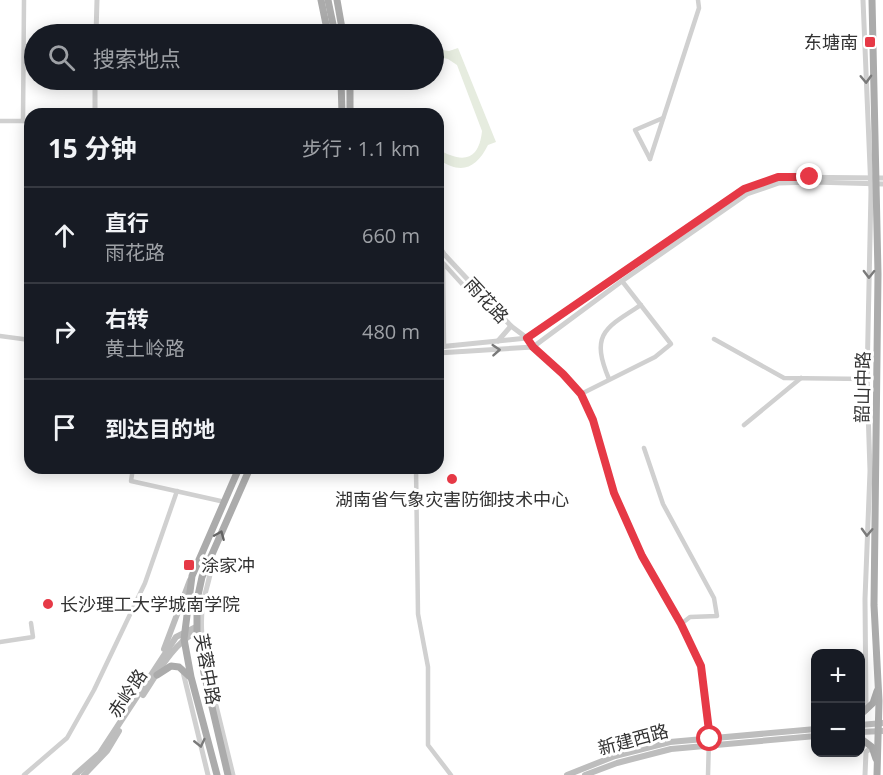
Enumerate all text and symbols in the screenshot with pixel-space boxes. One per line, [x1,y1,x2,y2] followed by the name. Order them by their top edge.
[24,24,444,90] search box
[804,30,858,54] place label: 东塘南
[863,35,877,49] marker: 东塘南
[45,41,78,74] icon: search
[93,43,181,73] text: 搜索地点
[859,75,872,84] one-way arrow
[48,130,137,166] text: 15 分钟
[302,135,420,162] text: 步行 · 1.1 km
[796,163,822,189] route end
[105,207,149,237] text: 直行
[48,219,81,252] icon: ahead
[362,222,420,249] text: 660 m
[105,239,165,266] text: 雨花路
[863,270,875,279] one-way arrow
[460,272,514,328] street label: 雨花路
[105,303,149,333] text: 右转
[48,315,81,348] icon: right
[362,318,420,345] text: 480 m
[105,335,185,362] text: 黄土岭路
[492,343,501,356] one-way arrow
[849,351,875,423] street label: 韶山中路
[48,411,81,444] icon: arrive
[105,413,215,443] text: 到达目的地
[445,472,459,486] marker: 湖南省气象灾害防御技术中心
[335,487,569,511] place label: 湖南省气象灾害防御技术中心
[861,528,874,537] one-way arrow
[213,530,225,541] one-way arrow
[201,553,255,577] place label: 涂家冲
[182,558,196,572] marker: 涂家冲
[60,592,240,616] place label: 长沙理工大学城南学院
[41,597,55,611] marker: 长沙理工大学城南学院
[190,631,226,707] street label: 芙蓉中路
[811,649,865,757] map controls
[811,649,865,703] button: +
[102,664,152,722] street label: 赤岭路
[811,703,865,757] button: −
[595,718,671,760] street label: 新建西路
[696,725,722,751] route start
[193,738,206,748] one-way arrow

